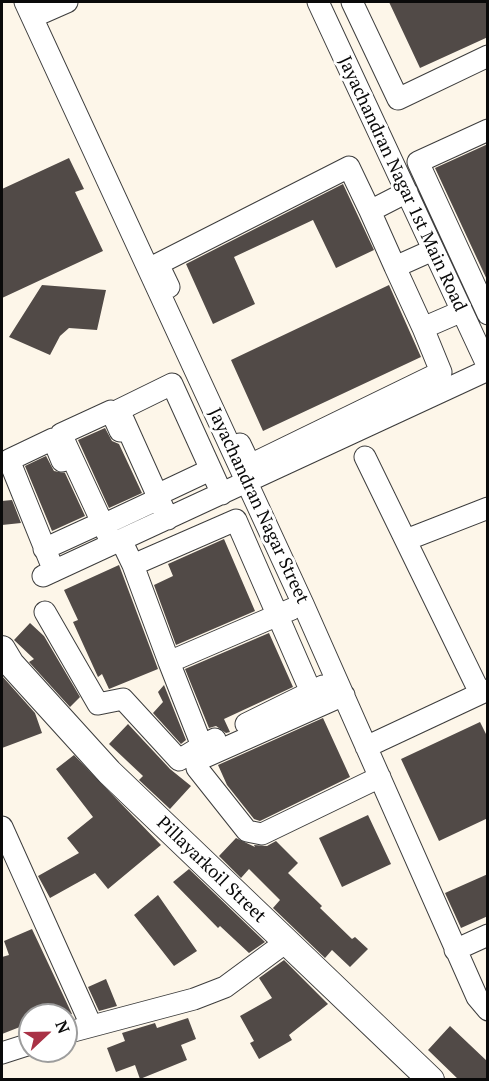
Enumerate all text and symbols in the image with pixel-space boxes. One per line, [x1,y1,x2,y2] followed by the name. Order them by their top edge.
[333,53,471,315] street label: Jayachandran Nagar 1st Main Road
[203,405,313,607] street label: Jayachandran Nagar Street
[152,812,270,928] street label: Pillayarkoil Street
[18,1003,78,1063] north arrow
[50,1017,75,1037] text: N

